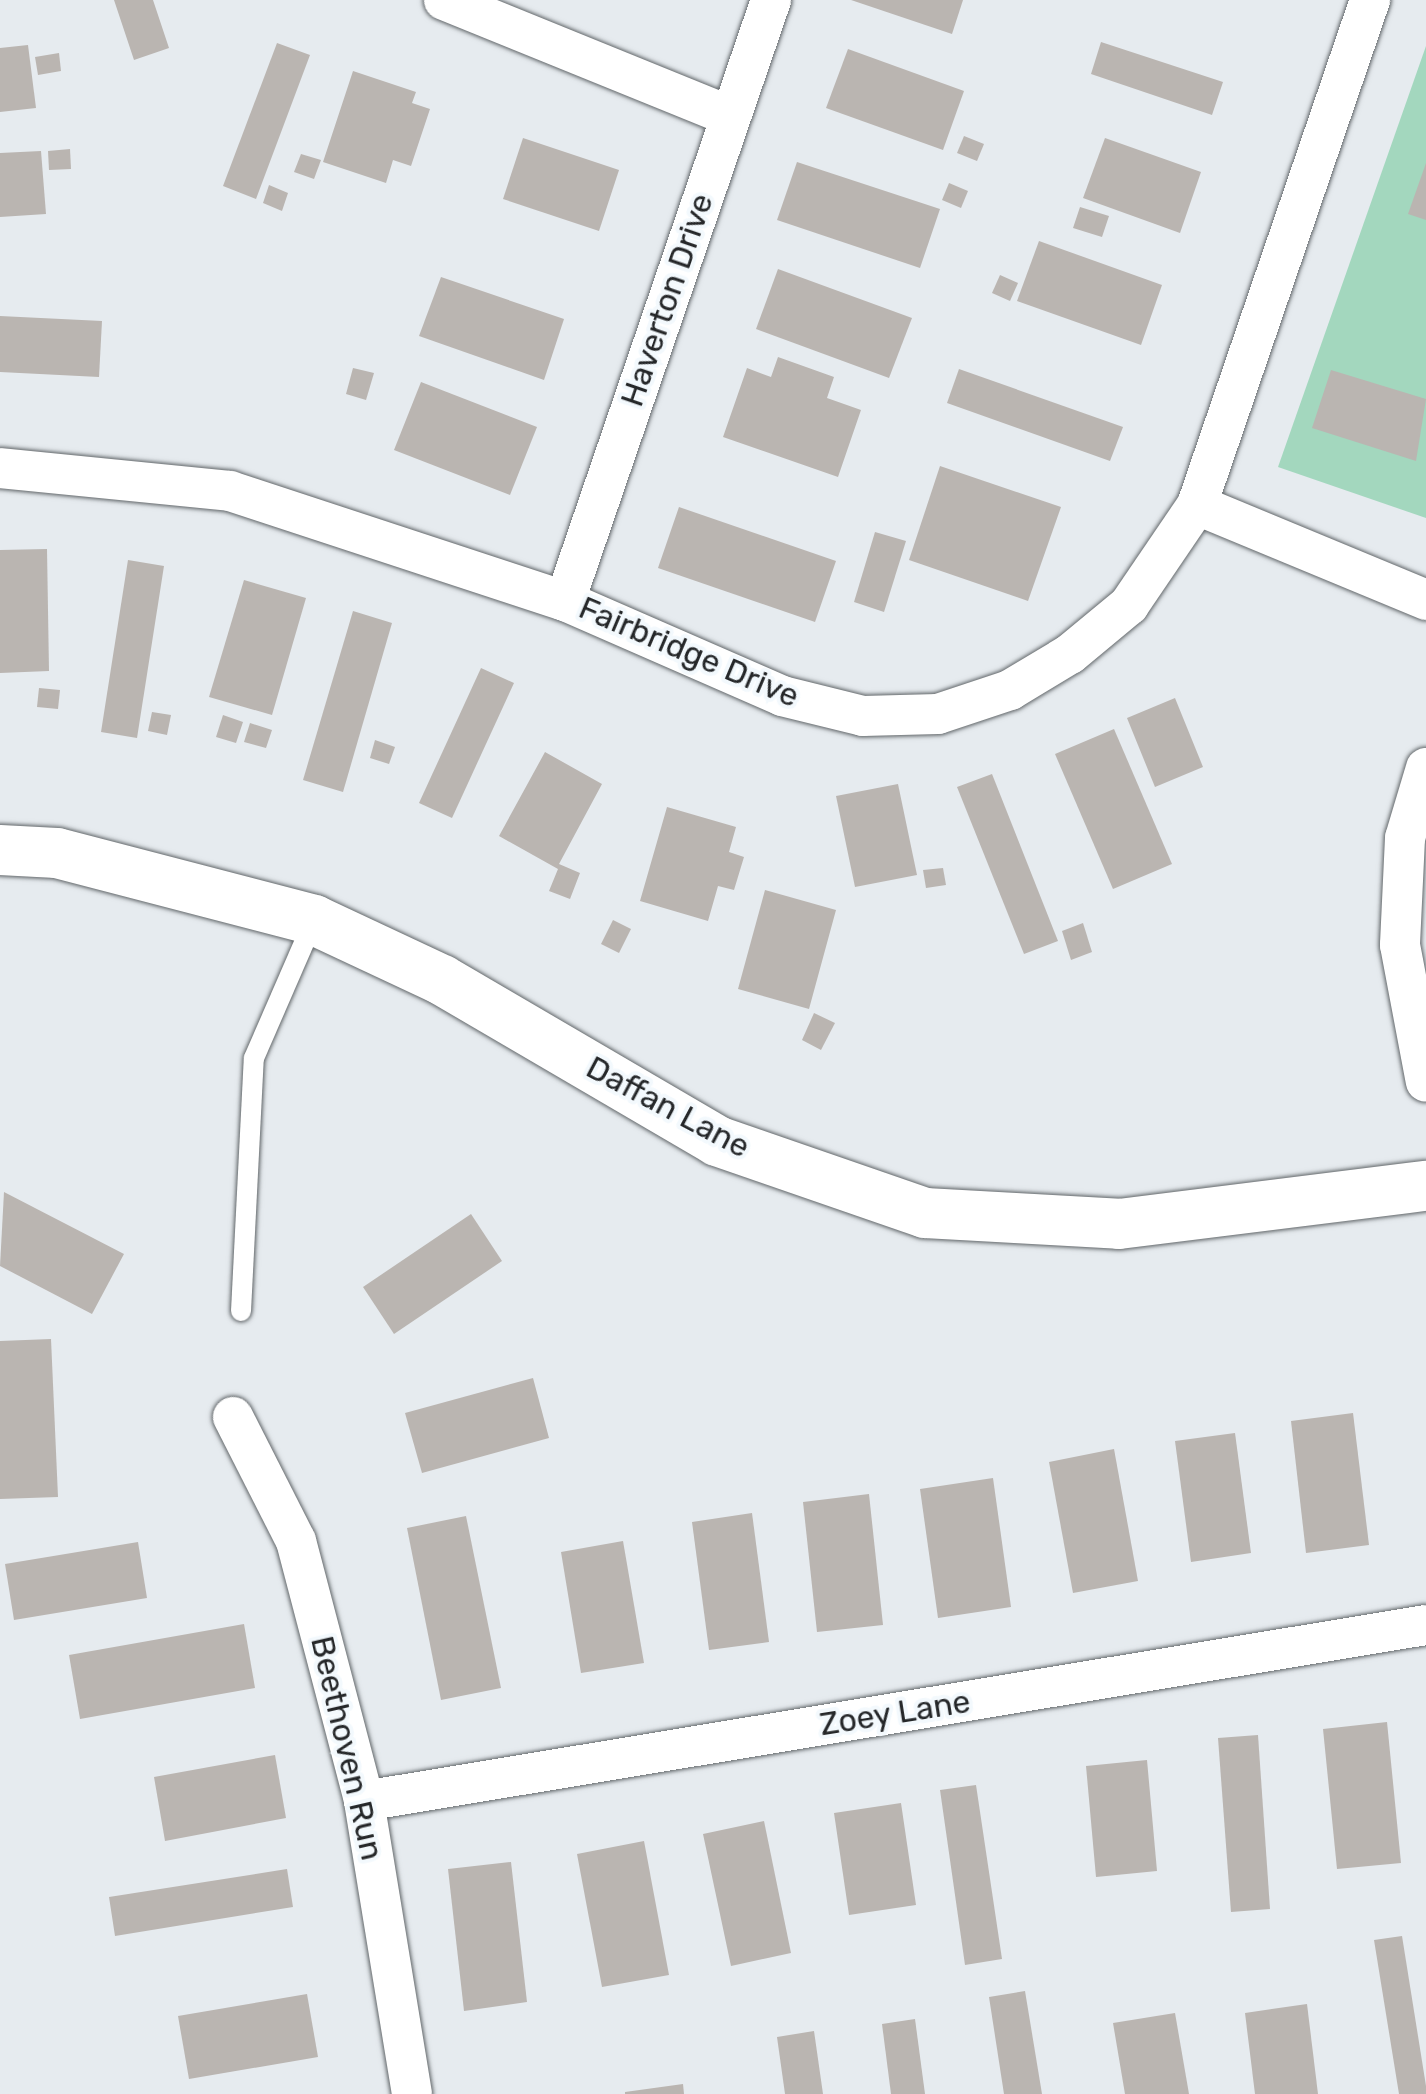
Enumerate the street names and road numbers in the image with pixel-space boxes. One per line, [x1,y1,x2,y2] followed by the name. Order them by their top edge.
[613,189,721,411] street label: Haverton Drive
[573,588,805,716] street label: Fairbridge Drive
[580,1048,756,1166] street label: Daffan Lane
[303,1632,391,1864] street label: Beethoven Run
[817,1682,973,1744] street label: Zoey Lane

